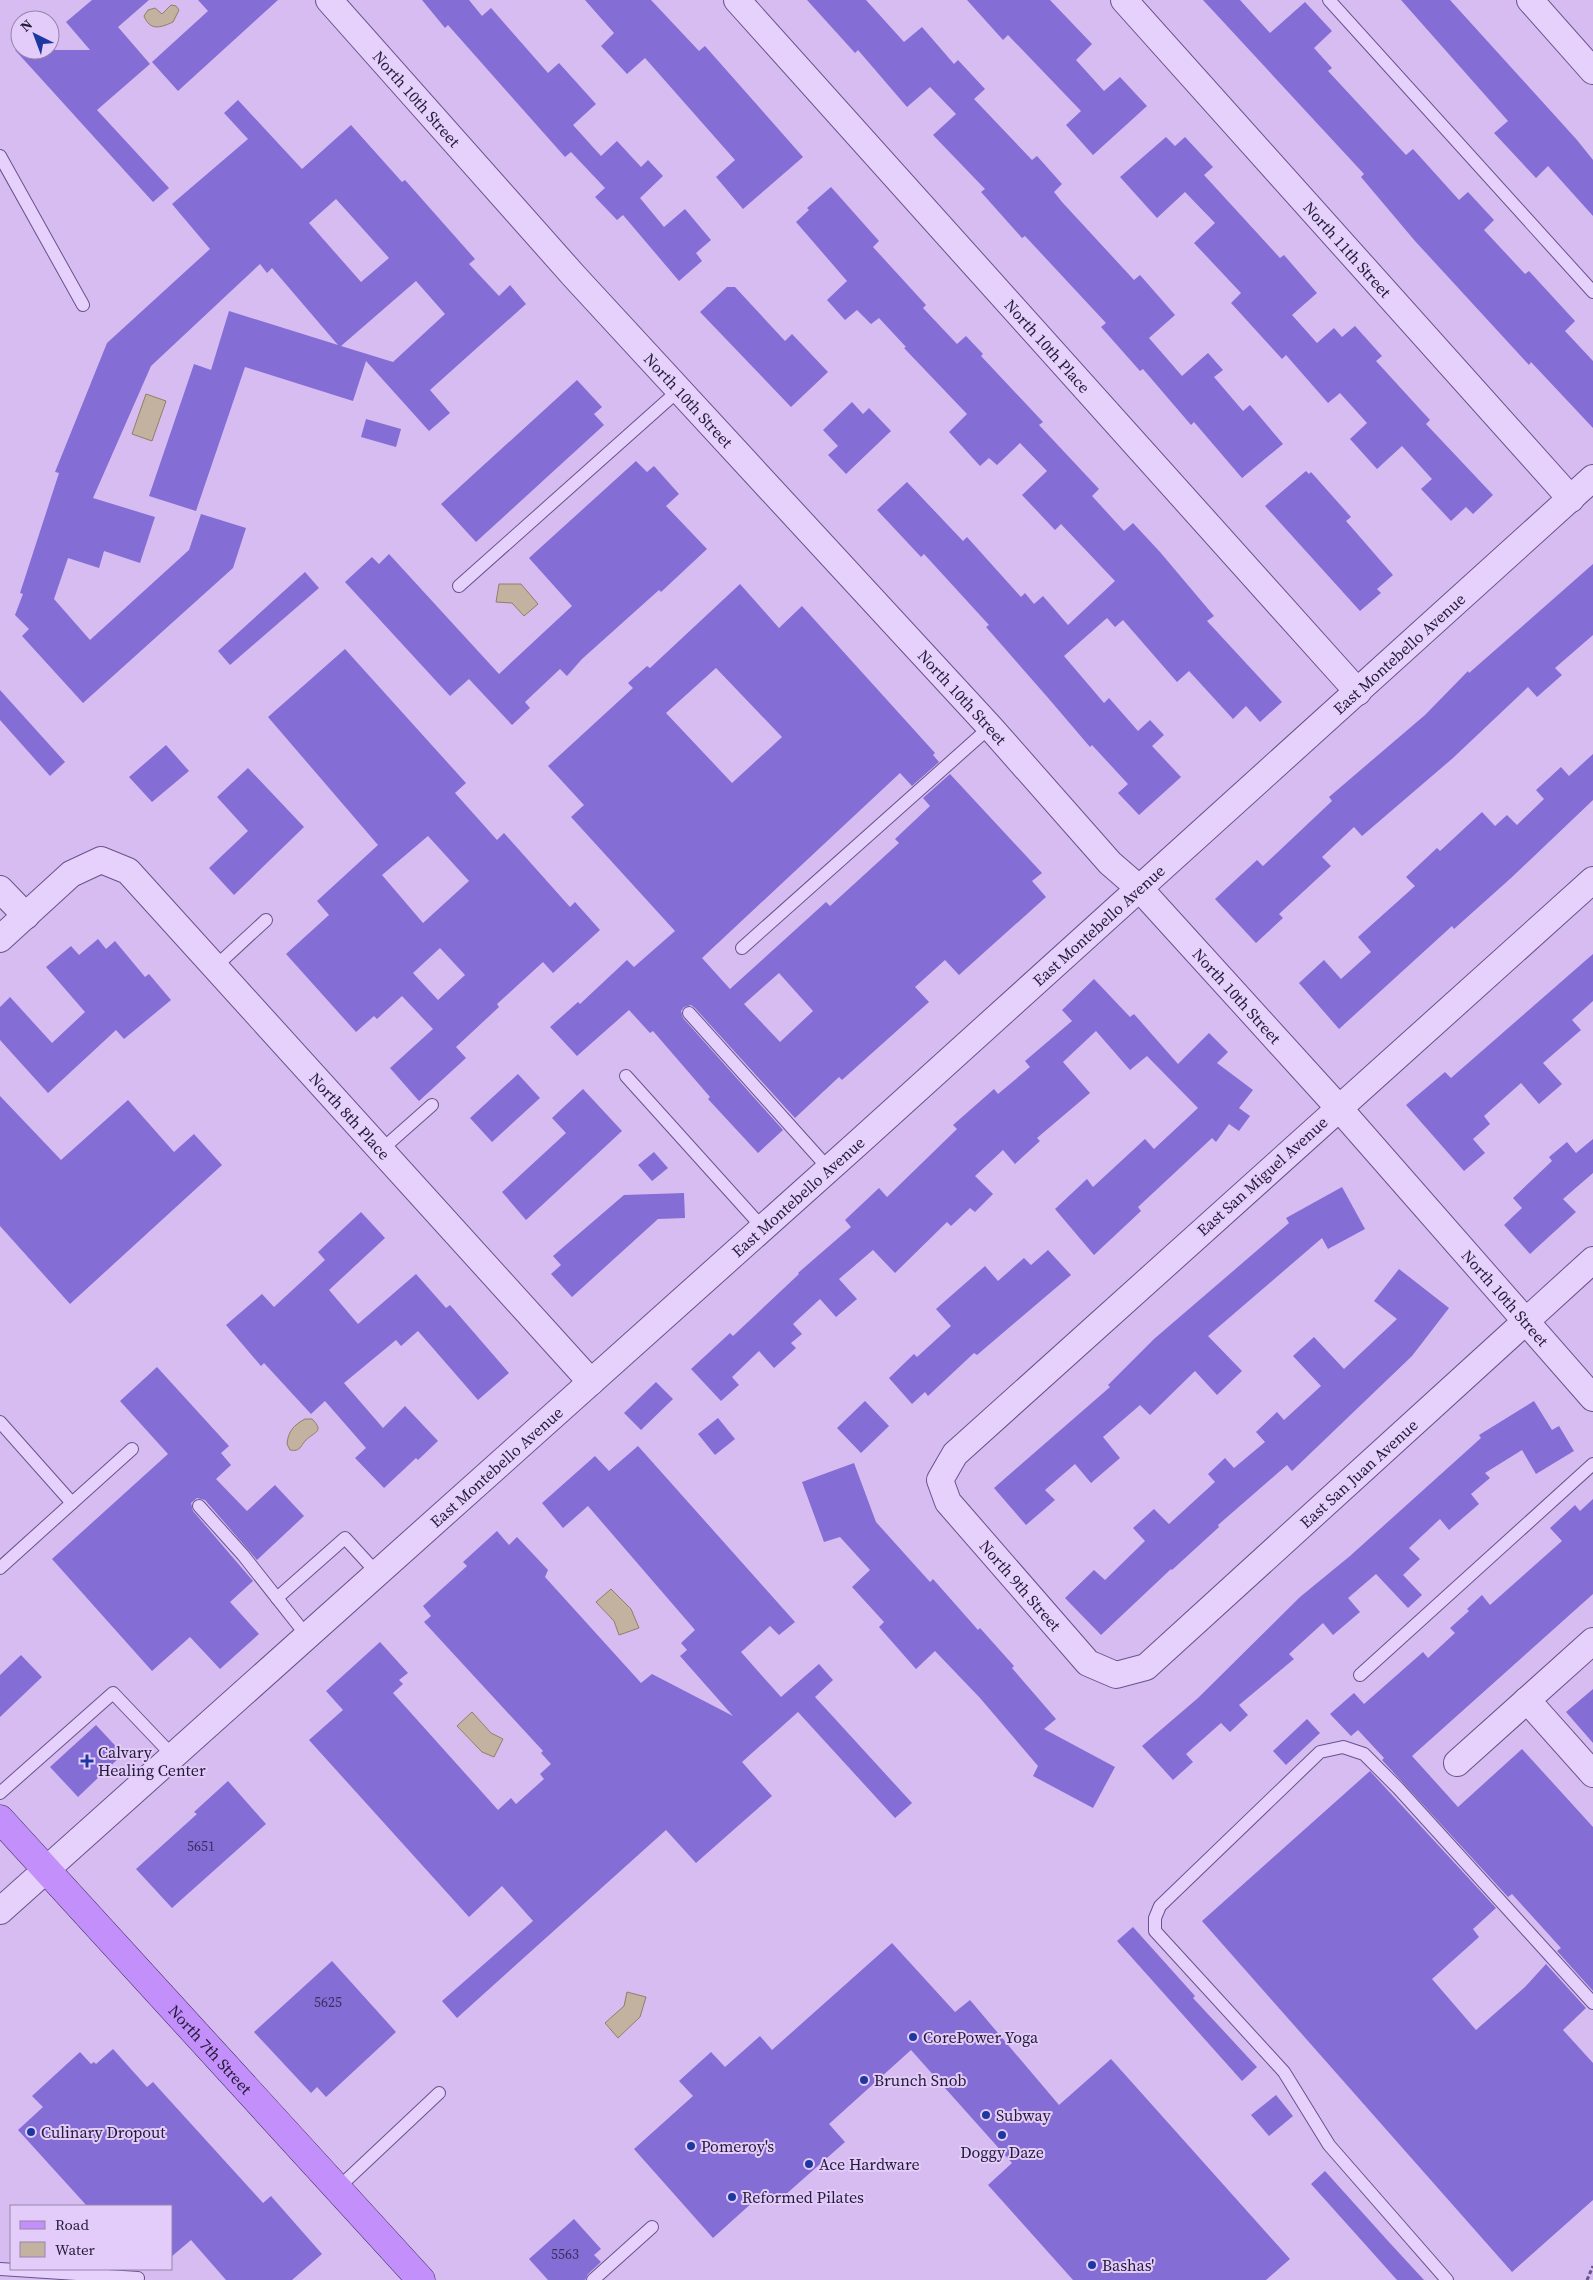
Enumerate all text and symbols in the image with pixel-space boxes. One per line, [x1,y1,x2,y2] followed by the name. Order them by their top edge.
[10,10,60,60] north arrow
[16,14,37,36] text: N
[368,46,466,152] street label: North 10th Street
[1299,197,1397,303] street label: North 11th Street
[1000,295,1095,398] street label: North 10th Place
[639,348,739,453] street label: North 10th Street
[1328,588,1470,719] street label: East Montebello Avenue
[913,645,1012,750] street label: North 10th Street
[1028,860,1170,991] street label: East Montebello Avenue
[1188,943,1287,1049] street label: North 10th Street
[305,1067,395,1164] street label: North 8th Place
[1192,1111,1332,1241] street label: East San Miguel Avenue
[727,1131,869,1262] street label: East Montebello Avenue
[1457,1245,1554,1352] street label: North 10th Street
[425,1401,567,1532] street label: East Montebello Avenue
[1295,1414,1422,1533] street label: East San Juan Avenue
[975,1535,1067,1636] street label: North 9th Street
[98,1741,206,1781] place label: Calvary Healing Center
[80,1754,94,1768] marker: Calvary Healing Center
[187,1836,215,1856] house number: 5651
[314,1992,342,2012] house number: 5625
[164,2000,257,2099] street label: North 7th Street
[923,2026,1039,2048] place label: CorePower Yoga
[907,2031,919,2043] marker: CorePower Yoga
[874,2069,967,2091] place label: Brunch Snob
[858,2074,870,2086] marker: Brunch Snob
[996,2104,1052,2126] place label: Subway
[980,2109,992,2121] marker: Subway
[41,2121,166,2143] place label: Culinary Dropout
[25,2126,37,2138] marker: Culinary Dropout
[996,2129,1008,2141] marker: Doggy Daze
[701,2135,774,2157] place label: Pomeroy's
[685,2140,697,2152] marker: Pomeroy's
[960,2141,1044,2163] place label: Doggy Daze
[819,2153,920,2175] place label: Ace Hardware
[803,2158,815,2170] marker: Ace Hardware
[742,2186,864,2208] place label: Reformed Pilates
[726,2191,738,2203] marker: Reformed Pilates
[10,2205,172,2270] legend
[55,2214,89,2235] text: Road
[55,2239,96,2260] text: Water
[551,2244,579,2264] house number: 5563
[1102,2254,1154,2276] place label: Bashas'
[1086,2259,1098,2271] marker: Bashas'

